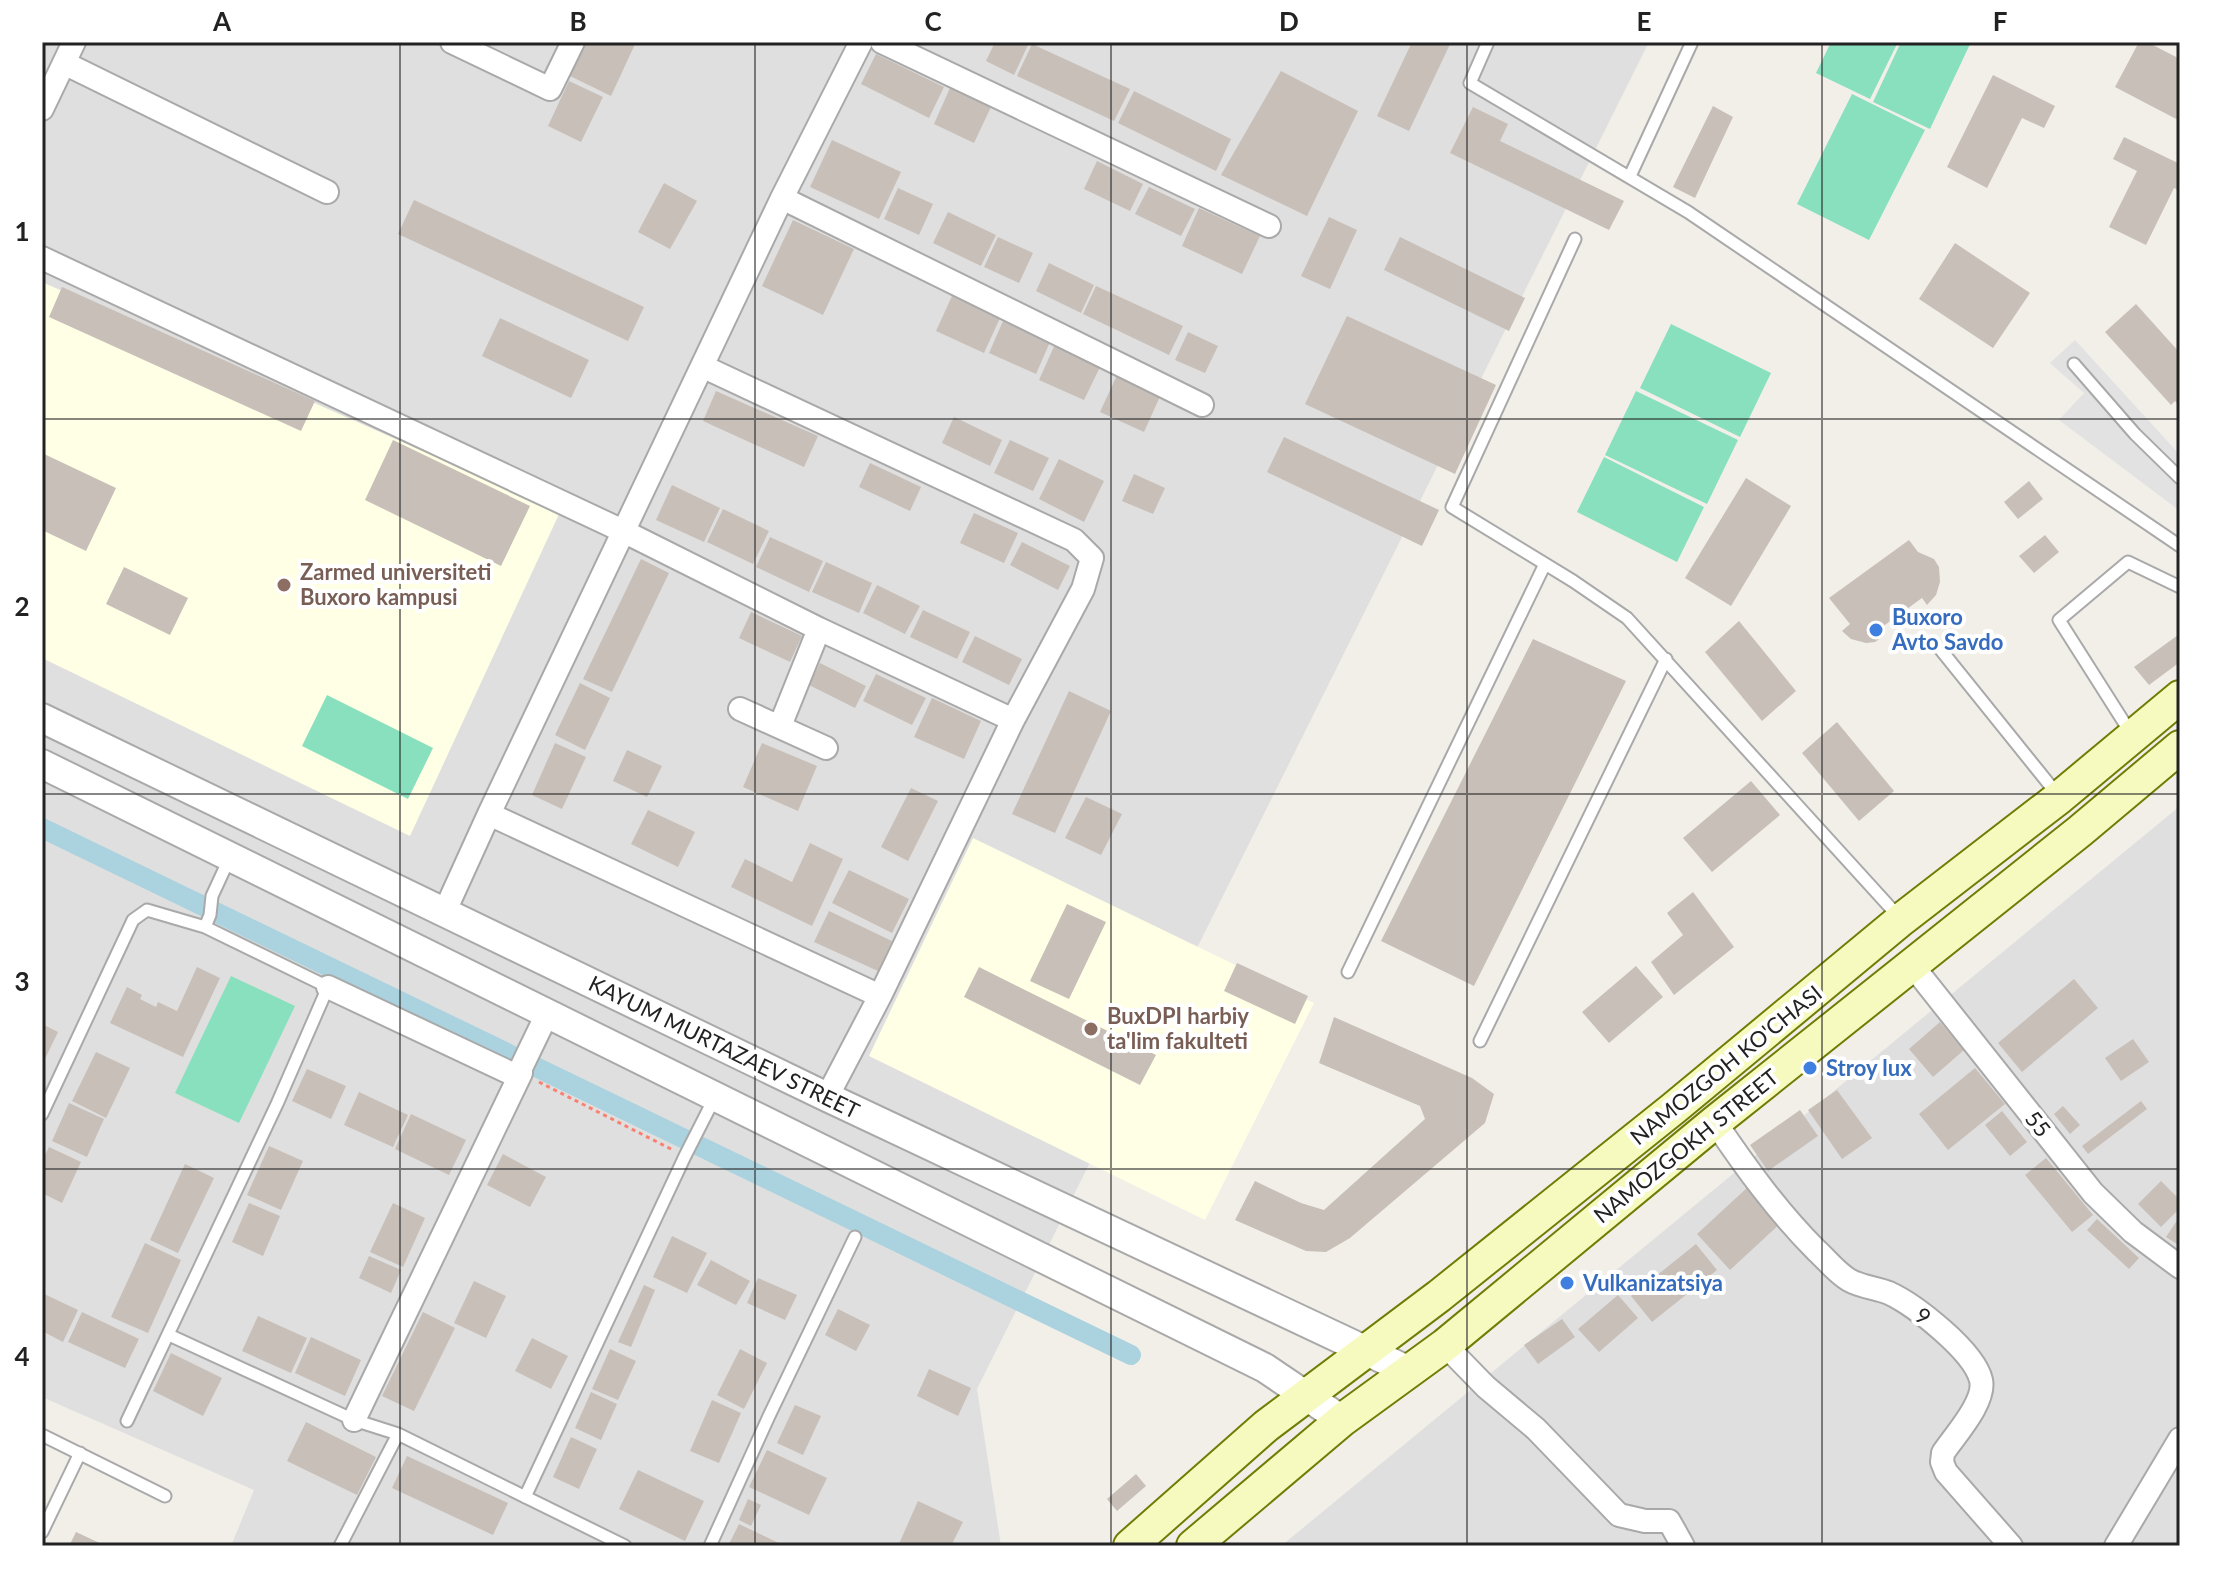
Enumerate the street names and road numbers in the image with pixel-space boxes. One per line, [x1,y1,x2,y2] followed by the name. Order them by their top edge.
[584,969,864,1124] street label: KAYUM MURTAZAEV STREET
[1624,979,1827,1150] street label: NAMOZGOH KO'CHASI
[1588,1063,1784,1228] street label: NAMOZGOKH STREET
[2020,1105,2057,1142] street label: 55
[1910,1301,1936,1330] street label: 9

